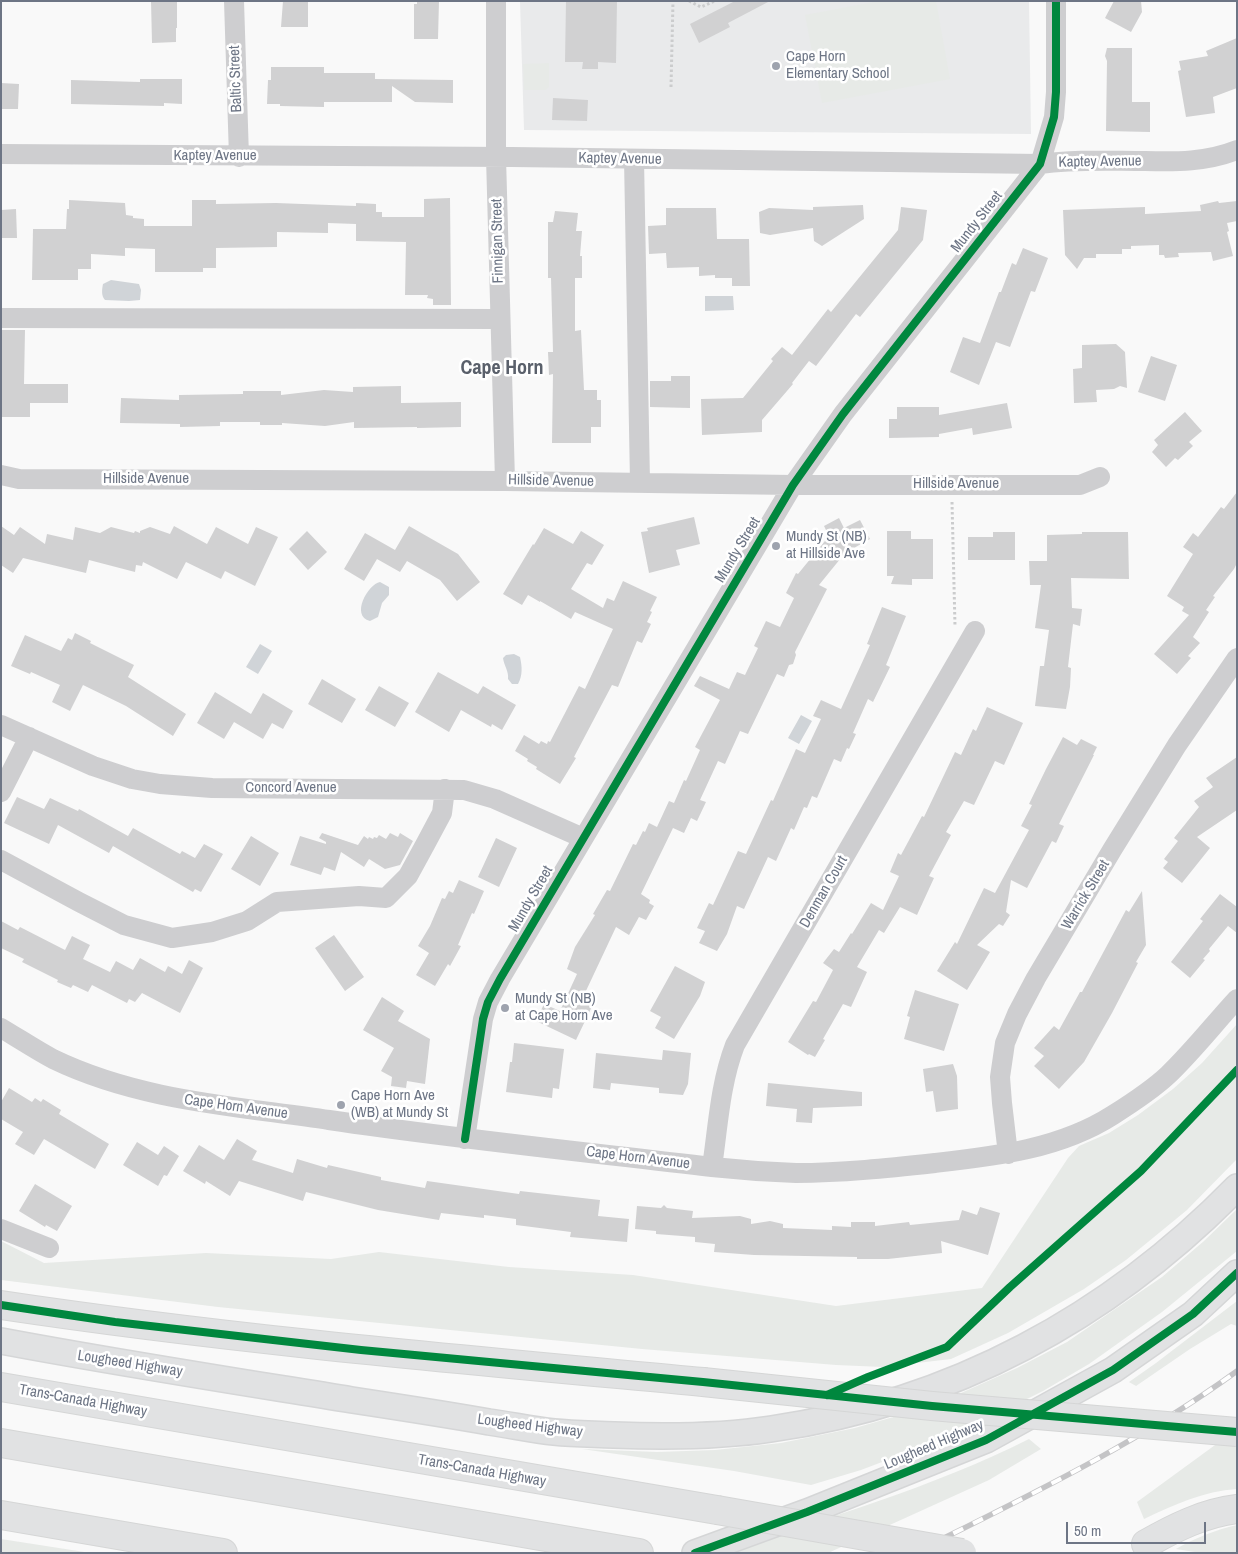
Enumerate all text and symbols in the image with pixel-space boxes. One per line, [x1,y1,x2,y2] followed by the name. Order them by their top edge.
[226,45,246,113] street label: Baltic Street
[786,48,889,83] place label: Cape Horn Elementary School
[770,60,782,72] marker: Cape Horn Elementary School
[173,147,257,165] street label: Kaptey Avenue
[578,149,662,169] street label: Kaptey Avenue
[1058,152,1142,172] street label: Kaptey Avenue
[947,188,1007,256] street label: Mundy Street
[488,198,508,284] street label: Finnigan Street
[461,357,543,381] district label: Cape Horn
[103,470,189,488] street label: Hillside Avenue
[508,471,594,491] street label: Hillside Avenue
[913,475,999,493] street label: Hillside Avenue
[711,514,765,586] street label: Mundy Street
[786,528,867,563] place label: Mundy St (NB) at Hillside Ave
[770,540,782,552] marker: Mundy St (NB) at Hillside Ave
[245,779,337,797] street label: Concord Avenue
[796,853,852,931] street label: Denman Court
[1058,857,1114,933] street label: Warrick Street
[505,863,557,935] street label: Mundy Street
[515,990,613,1025] place label: Mundy St (NB) at Cape Horn Ave
[499,1002,511,1014] marker: Mundy St (NB) at Cape Horn Ave
[351,1087,448,1122] place label: Cape Horn Ave (WB) at Mundy St
[183,1091,289,1123] street label: Cape Horn Avenue
[335,1099,347,1111] marker: Cape Horn Ave (WB) at Mundy St
[585,1143,691,1173] street label: Cape Horn Avenue
[76,1347,184,1381] street label: Lougheed Highway
[18,1381,148,1421] street label: Trans-Canada Highway
[476,1411,584,1441] street label: Lougheed Highway
[882,1416,986,1474] street label: Lougheed Highway
[417,1451,547,1491] street label: Trans-Canada Highway
[1068,1512,1208,1544] scale bar
[1074,1520,1101,1541] text: 50 m

